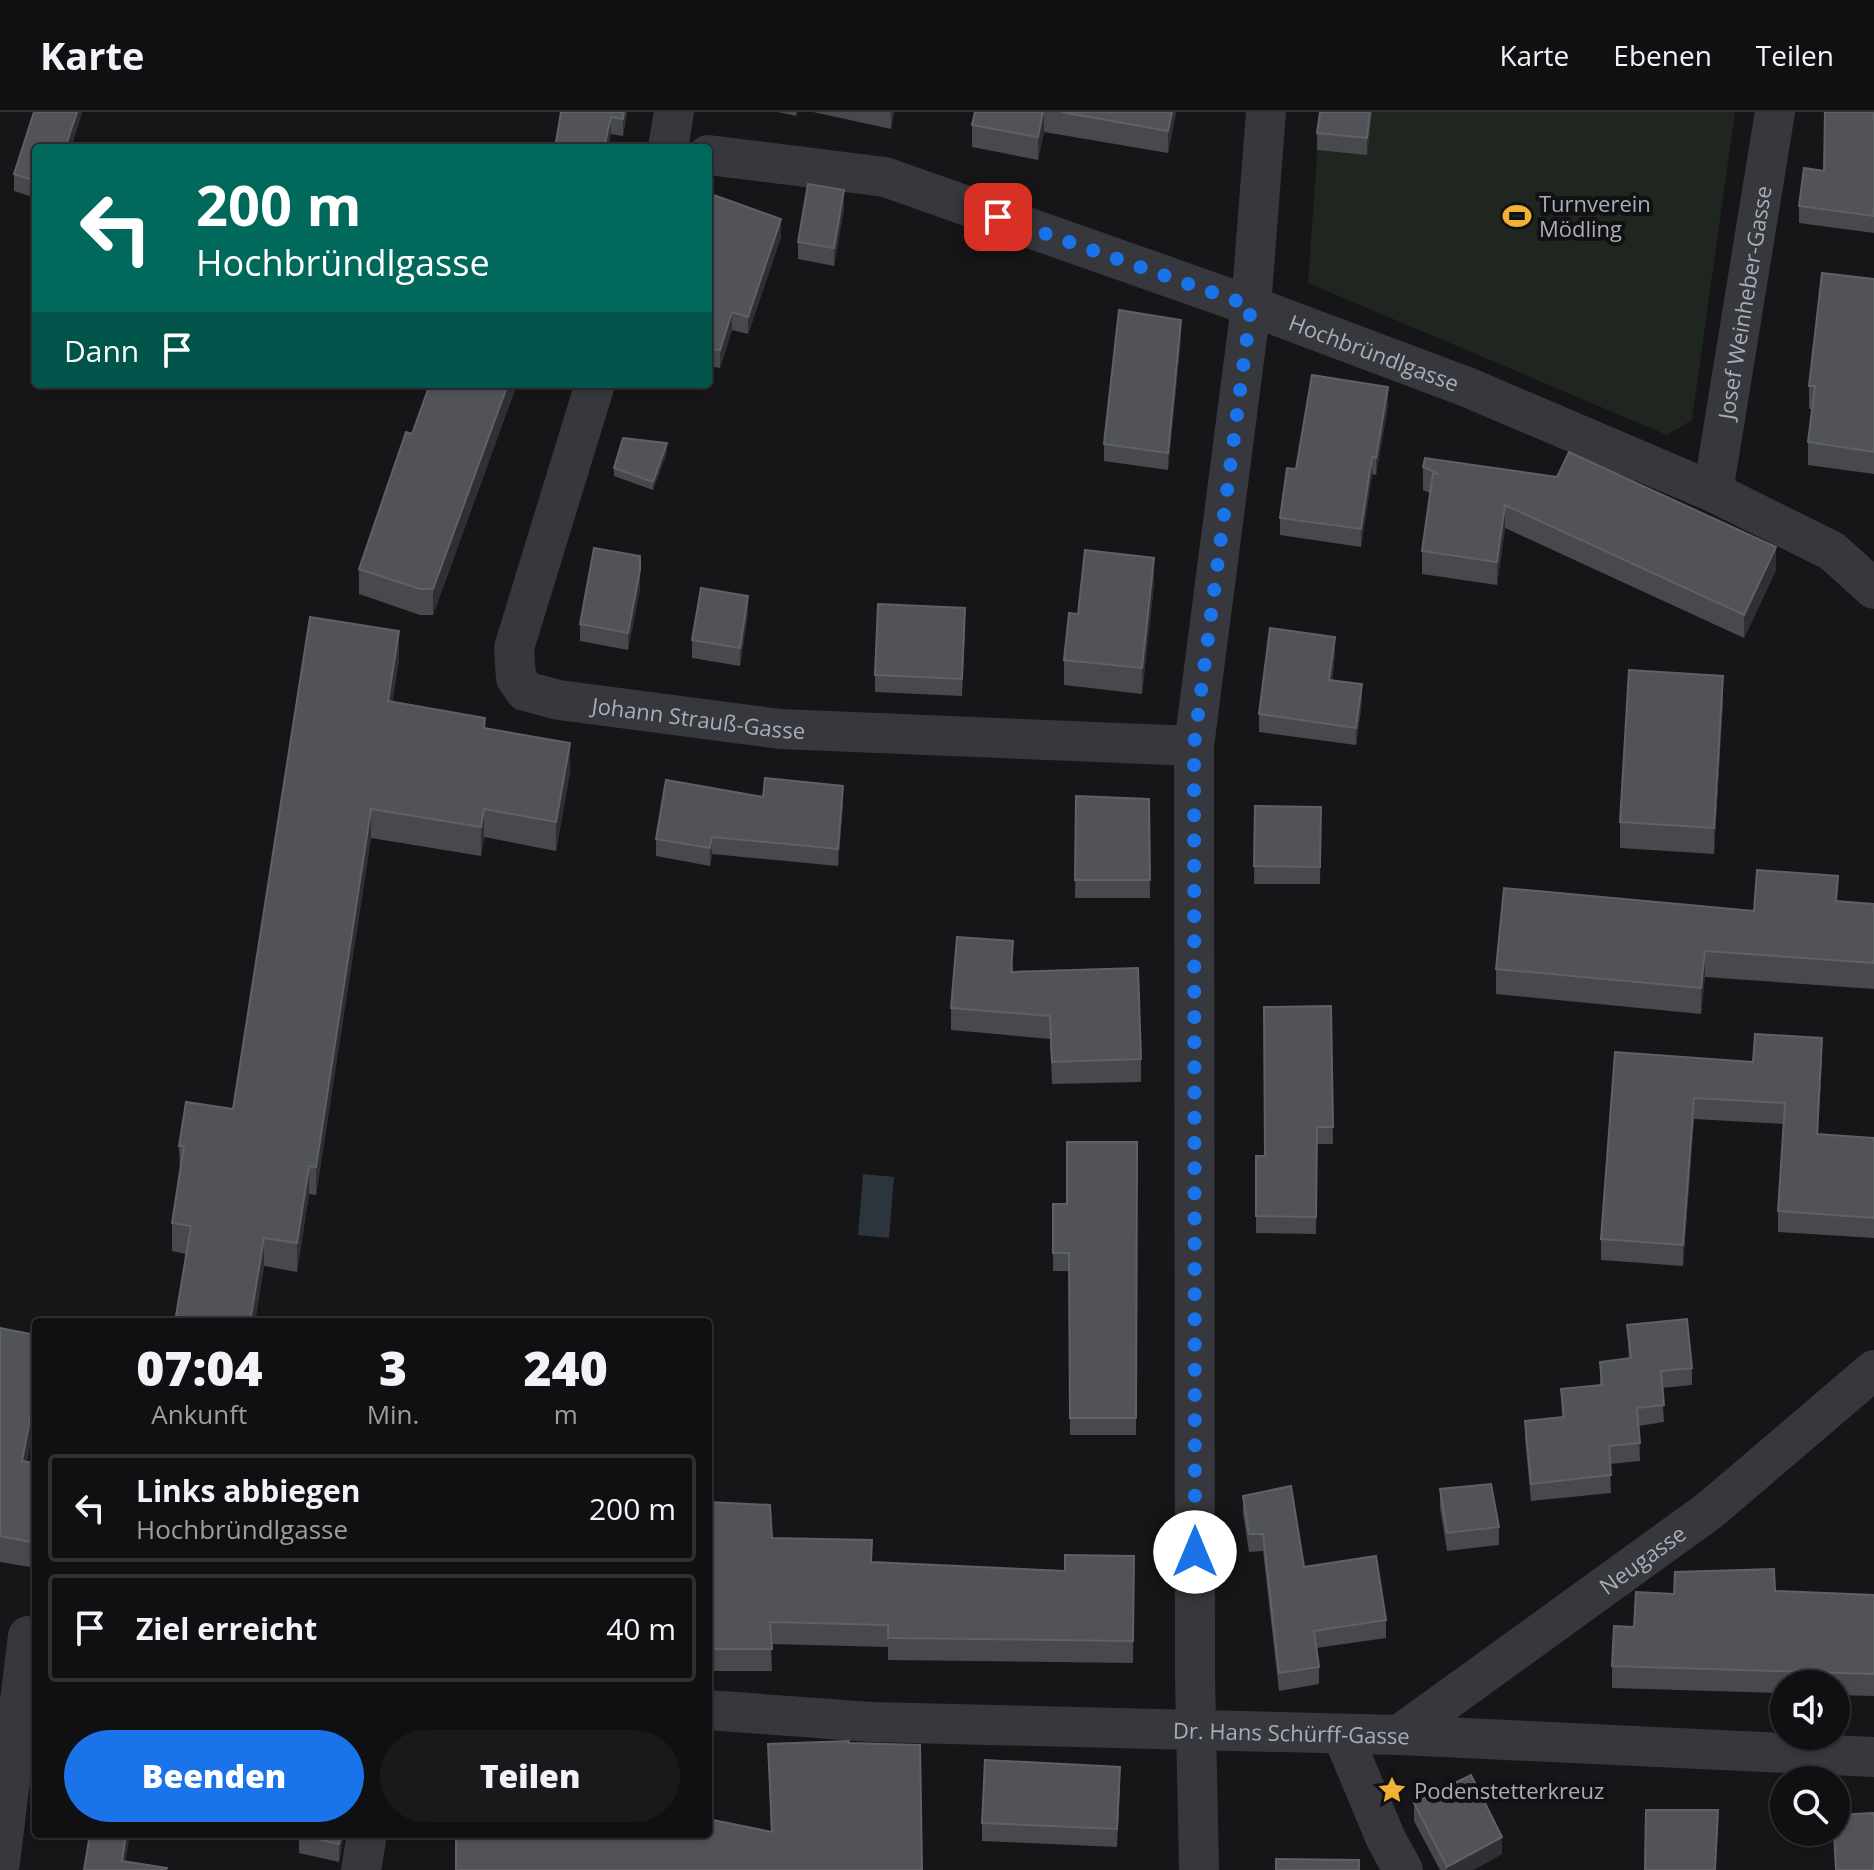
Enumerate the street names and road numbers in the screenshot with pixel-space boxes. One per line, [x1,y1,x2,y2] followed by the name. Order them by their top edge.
[1710,184,1778,423] street label: Josef Weinheber-Gasse
[1285,307,1464,398] street label: Hochbründlgasse
[588,689,806,745] street label: Johann Strauß-Gasse
[1593,1518,1691,1601] street label: Neugasse
[1173,1714,1410,1750] street label: Dr. Hans Schürff-Gasse

